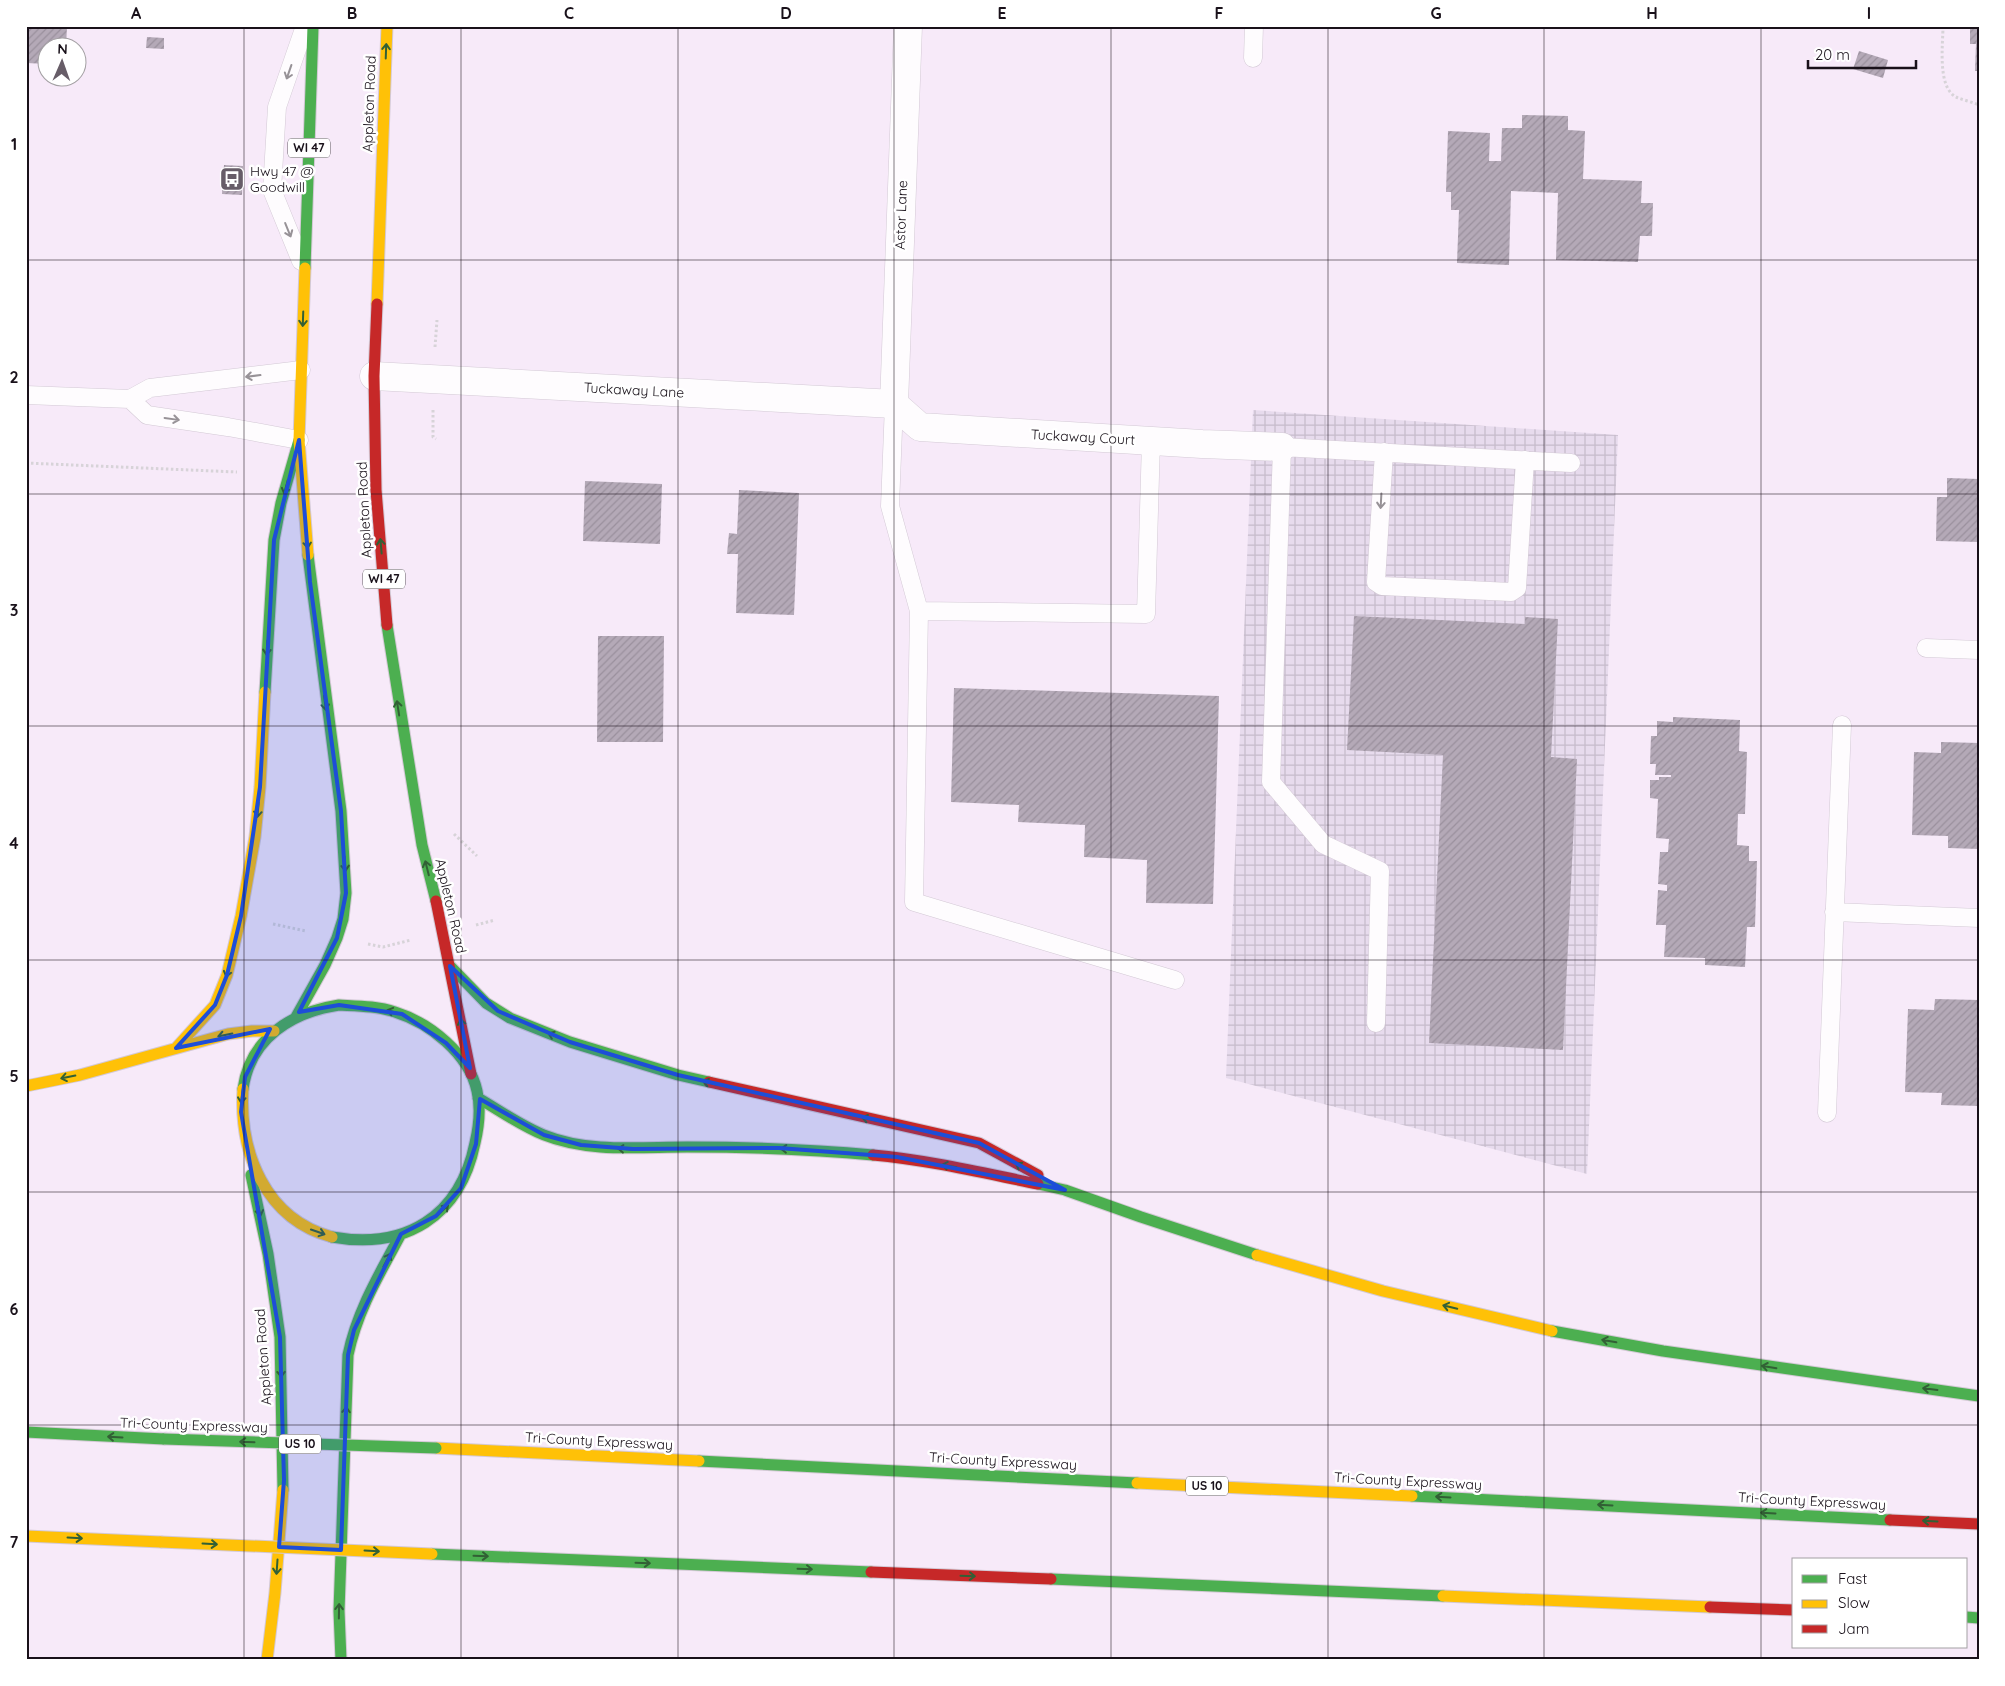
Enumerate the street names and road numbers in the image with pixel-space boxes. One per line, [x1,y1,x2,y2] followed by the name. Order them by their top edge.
[358,55,380,153] street label: Appleton Road
[288,138,330,158] road number: WI 47
[891,180,911,250] street label: Astor Lane
[583,378,685,402] street label: Tuckaway Lane
[1030,425,1136,449] street label: Tuckaway Court
[352,461,376,559] street label: Appleton Road
[363,570,405,588] road number: WI 47
[431,857,471,955] street label: Appleton Road
[251,1308,275,1406] street label: Appleton Road
[120,1413,268,1437] street label: Tri-County Expressway
[525,1428,673,1454] street label: Tri-County Expressway
[279,1435,321,1454] road number: US 10
[929,1448,1077,1474] street label: Tri-County Expressway
[1334,1468,1482,1494] street label: Tri-County Expressway
[1186,1476,1228,1495] road number: US 10
[1738,1488,1886,1514] street label: Tri-County Expressway

